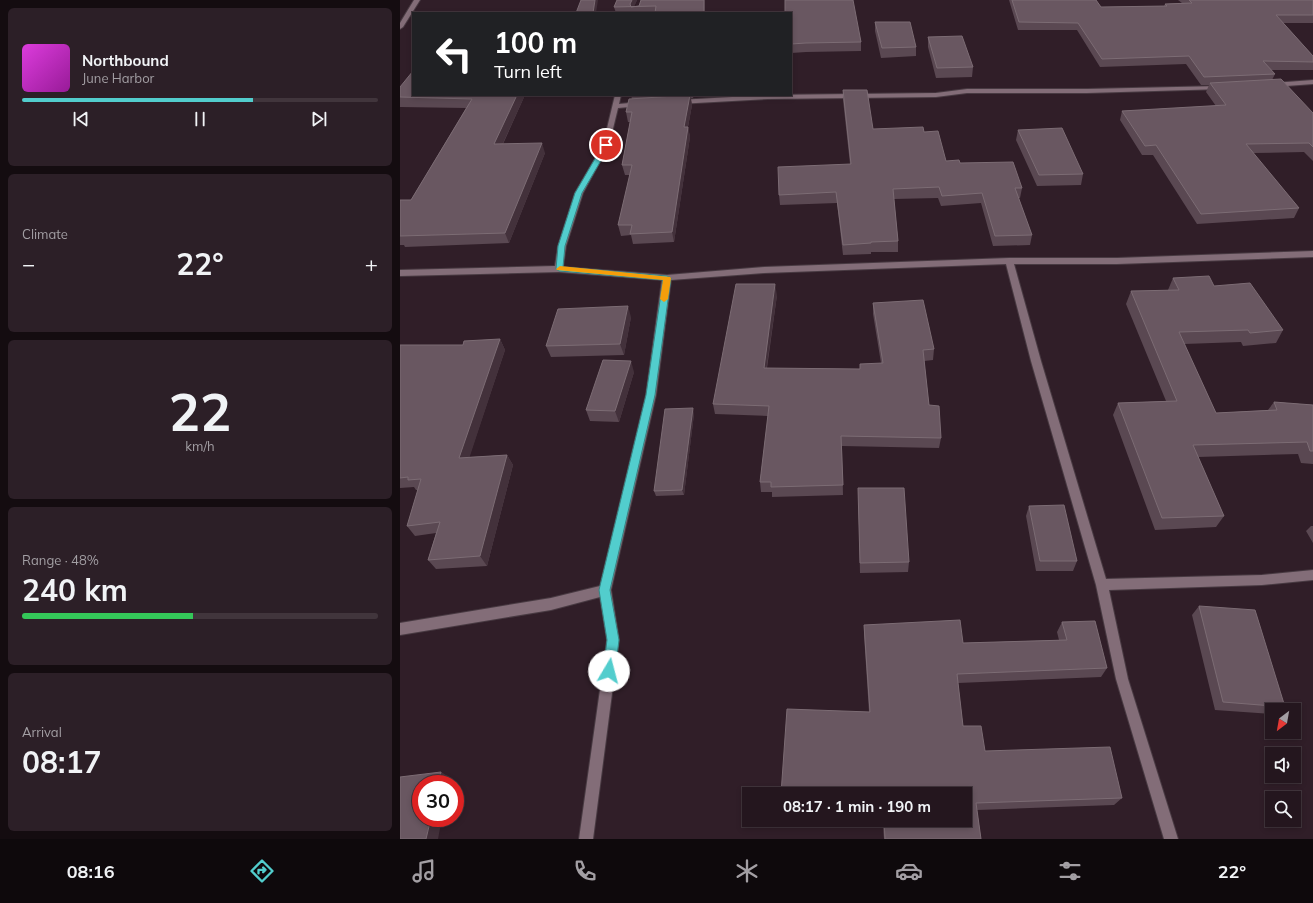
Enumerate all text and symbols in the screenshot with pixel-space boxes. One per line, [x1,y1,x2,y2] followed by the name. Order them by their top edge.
[494,25,577,60] text: 100 m
[428,28,480,80] icon: left
[82,51,169,70] text: Northbound
[494,60,562,83] text: Turn left
[82,70,154,86] text: June Harbor
[70,108,92,130] icon: previous
[189,108,211,130] icon: pause
[308,108,330,130] icon: next
[589,128,623,162] pin
[595,134,617,156] icon: arrive
[22,226,68,242] text: Climate
[176,245,224,283] text: 22°
[22,250,35,278] text: −
[365,250,378,278] text: +
[169,379,231,444] text: 22
[185,438,215,454] text: km/h
[22,552,99,568] text: Range · 48%
[22,571,128,609] text: 240 km
[588,650,630,692] position arrow
[1265,703,1301,739] north arrow
[1265,703,1301,827] map controls
[22,724,62,740] text: Arrival
[22,743,101,781] text: 08:17
[1265,747,1301,783] button: sound
[412,775,464,827] speed limit sign: 30
[1265,791,1301,827] button: search
[783,797,931,816] text: 08:17 · 1 min · 190 m
[248,857,276,885] icon: directions
[410,857,438,885] icon: music
[571,857,599,885] icon: phone
[733,857,761,885] icon: climate
[895,857,923,885] icon: car
[1056,857,1084,885] icon: filters
[67,860,114,883] text: 08:16
[1218,860,1246,883] text: 22°

